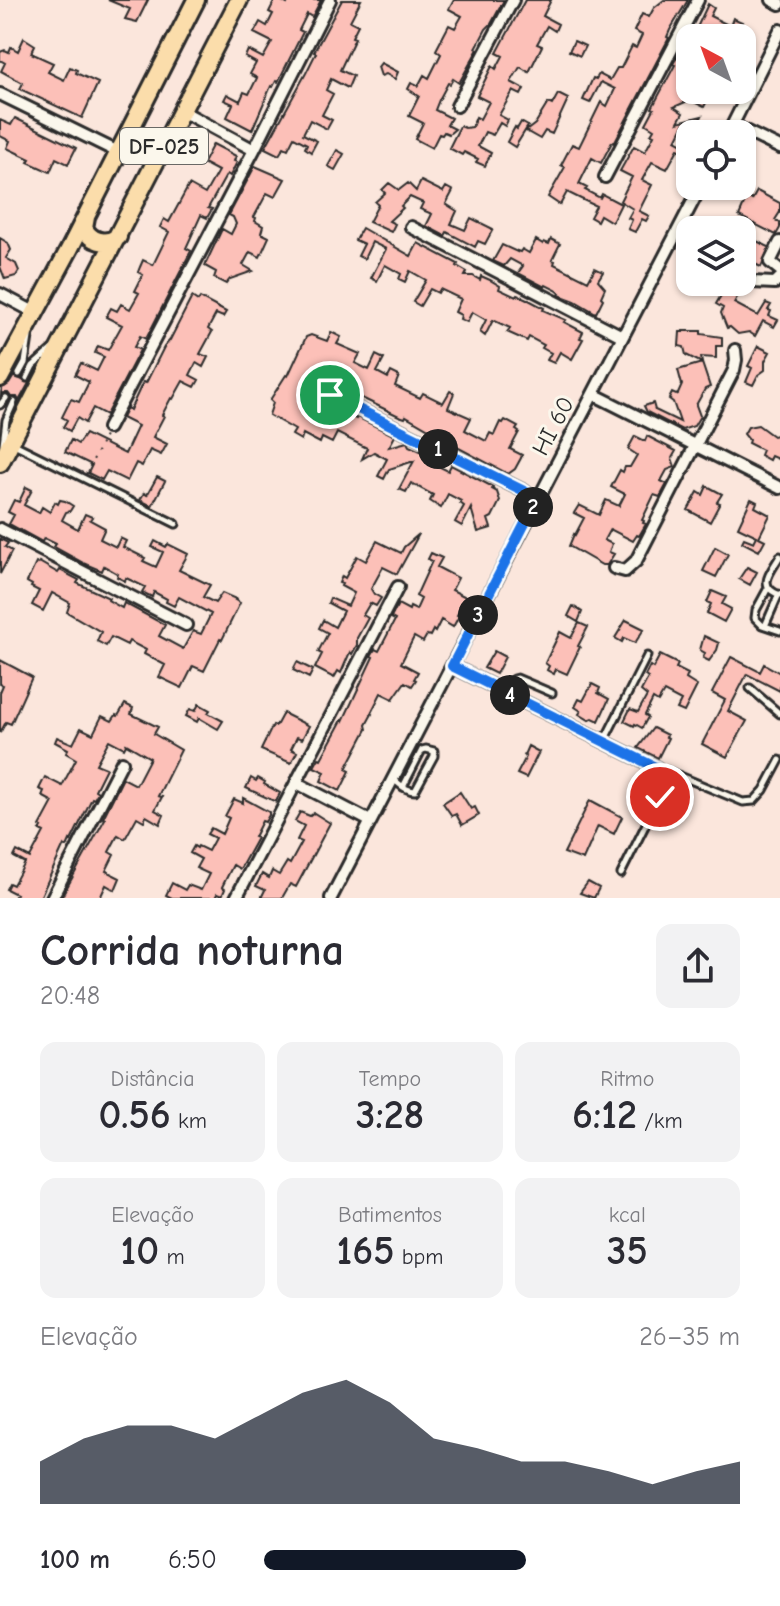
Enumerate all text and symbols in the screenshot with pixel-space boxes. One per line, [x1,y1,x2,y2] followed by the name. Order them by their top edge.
[676,24,756,104] north arrow
[676,24,756,296] map controls
[676,120,756,200] button: locate
[120,128,208,164] road number: DF-025
[676,216,756,296] button: layers
[296,361,364,429] pin
[308,373,352,417] icon: arrive
[526,392,580,460] street label: HI 60
[418,429,458,469] pin: 1
[434,436,442,462] text: 1
[513,487,553,527] pin: 2
[528,494,538,520] text: 2
[458,595,498,635] pin: 3
[473,602,483,628] text: 3
[490,675,530,715] pin: 4
[505,682,515,708] text: 4
[626,763,694,831] pin
[638,775,682,819] icon: check
[656,924,740,1008] button: share
[40,925,344,976] text: Corrida noturna
[40,981,100,1011] text: 20:48
[111,1066,195,1092] text: Distância
[359,1066,421,1092] text: Tempo
[600,1066,654,1092] text: Ritmo
[98,1092,171,1138] text: 0.56
[356,1092,424,1138] text: 3:28
[572,1092,637,1138] text: 6:12
[171,1108,207,1134] text: km
[637,1108,683,1134] text: /km
[111,1202,194,1228] text: Elevação
[338,1202,442,1228] text: Batimentos
[609,1202,646,1228] text: kcal
[121,1228,159,1274] text: 10
[337,1228,394,1274] text: 165
[607,1228,648,1274] text: 35
[159,1244,185,1270] text: m
[394,1244,443,1270] text: bpm
[40,1322,138,1352] text: Elevação
[639,1322,740,1352] text: 26–35 m
[40,1545,110,1575] text: 100 m
[168,1545,217,1575] text: 6:50

